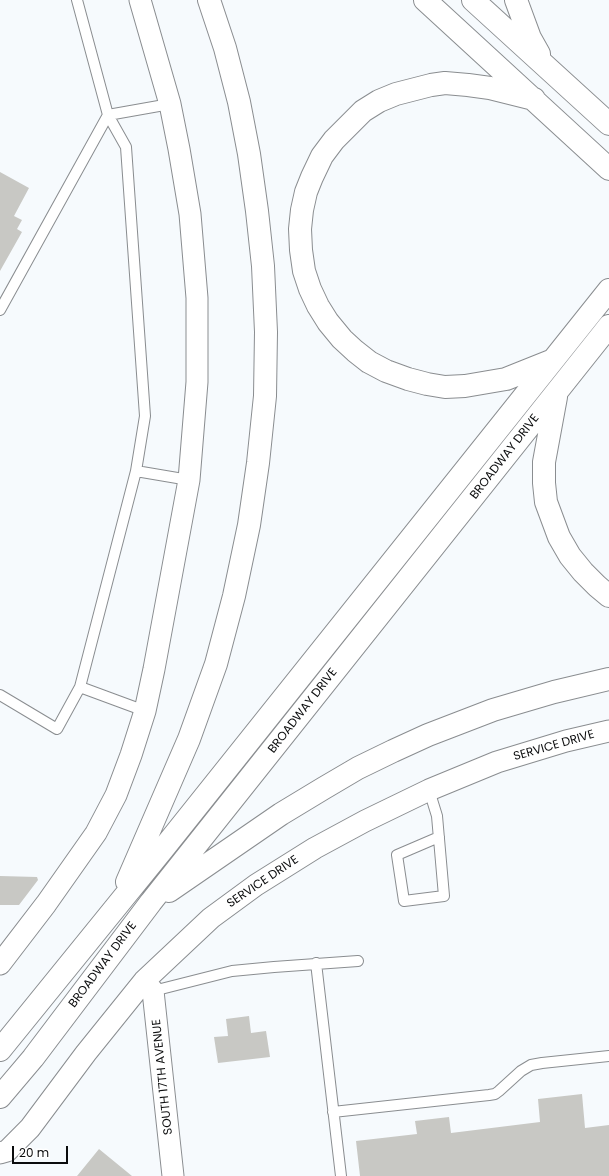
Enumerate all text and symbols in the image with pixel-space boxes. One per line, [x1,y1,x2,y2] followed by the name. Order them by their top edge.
[467,412,543,502] street label: BROADWAY DRIVE
[265,666,341,756] street label: BROADWAY DRIVE
[512,728,596,764] street label: SERVICE DRIVE
[224,853,302,911] street label: SERVICE DRIVE
[66,919,140,1011] street label: BROADWAY DRIVE
[150,1019,176,1135] street label: SOUTH 17TH AVENUE
[14,1138,70,1164] scale bar
[19,1144,49,1161] text: 20 m

